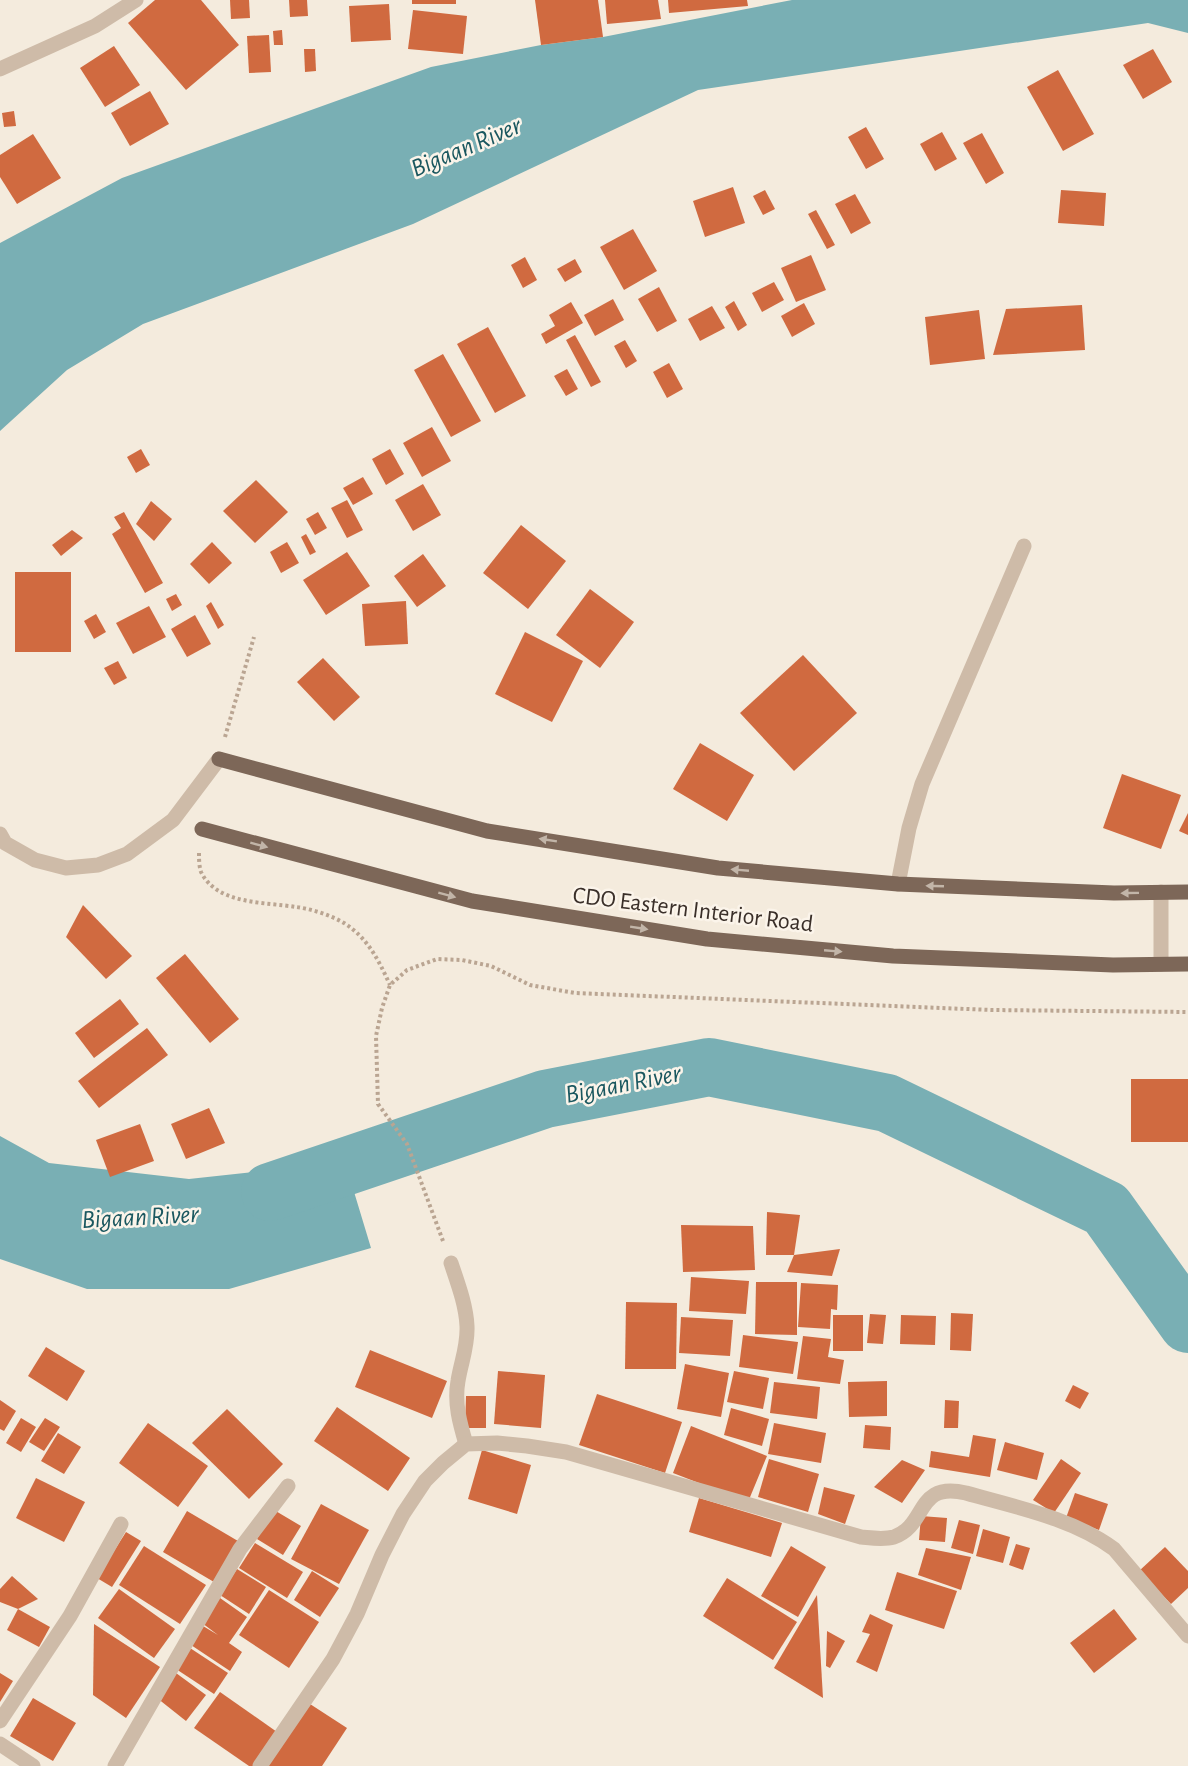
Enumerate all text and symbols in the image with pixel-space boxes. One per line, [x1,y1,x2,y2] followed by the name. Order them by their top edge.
[407,112,526,182] water label: Bigaan River
[538,836,557,845] one-way arrow
[250,840,268,850] one-way arrow
[731,865,750,875] one-way arrow
[925,881,944,890] one-way arrow
[571,883,815,937] street label: CDO Eastern Interior Road
[1120,888,1139,898] one-way arrow
[438,890,456,900] one-way arrow
[630,924,649,933] one-way arrow
[823,946,842,955] one-way arrow
[563,1060,684,1108] water label: Bigaan River
[81,1201,201,1233] water label: Bigaan River

